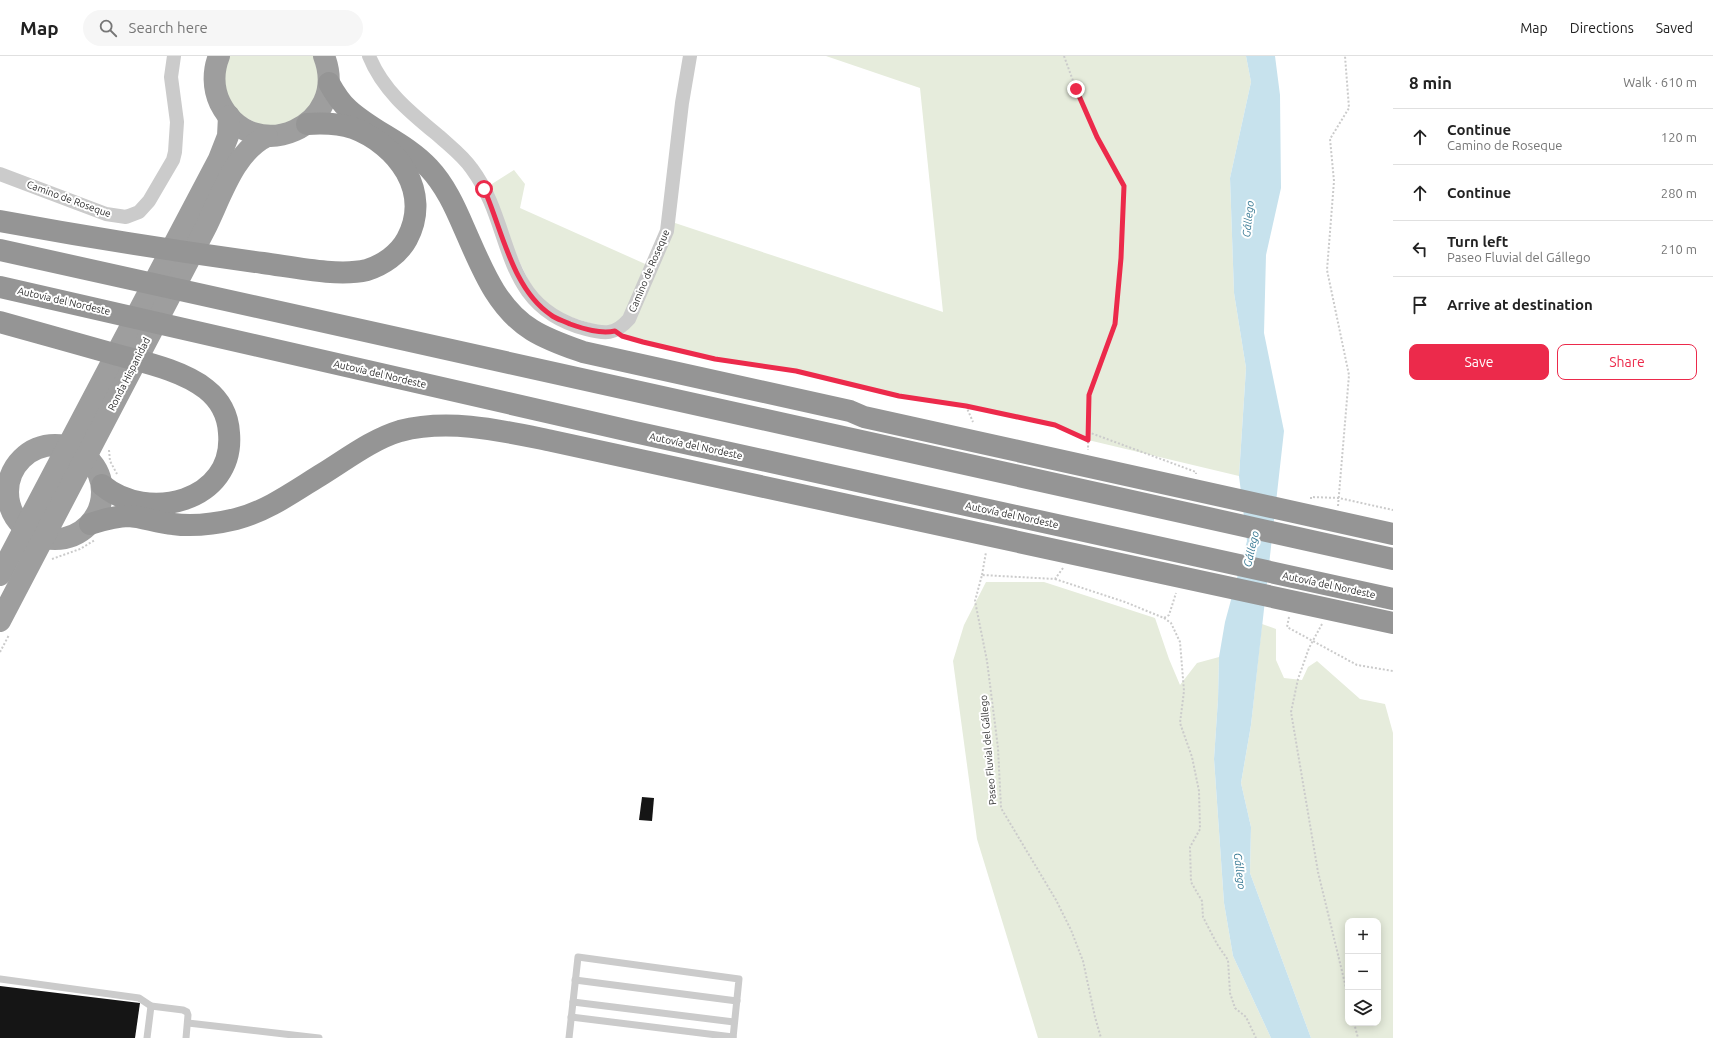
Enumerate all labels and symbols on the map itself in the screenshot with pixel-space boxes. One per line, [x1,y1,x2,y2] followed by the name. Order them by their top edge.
[1067,80,1085,98] route end
[25,179,113,219] street label: Camino de Roseque
[475,180,493,198] route start
[1240,200,1256,238] water label: Gállego
[627,228,671,314] street label: Camino de Roseque
[17,285,111,317] street label: Autovía del Nordeste
[106,335,152,412] street label: Ronda Hispanidad
[333,358,427,390] street label: Autovía del Nordeste
[648,431,744,461] street label: Autovía del Nordeste
[964,500,1060,530] street label: Autovía del Nordeste
[1241,530,1261,568] water label: Gállego
[1281,570,1377,600] street label: Autovía del Nordeste
[978,694,998,805] street label: Paseo Fluvial del Gállego
[1232,852,1248,890] water label: Gállego

